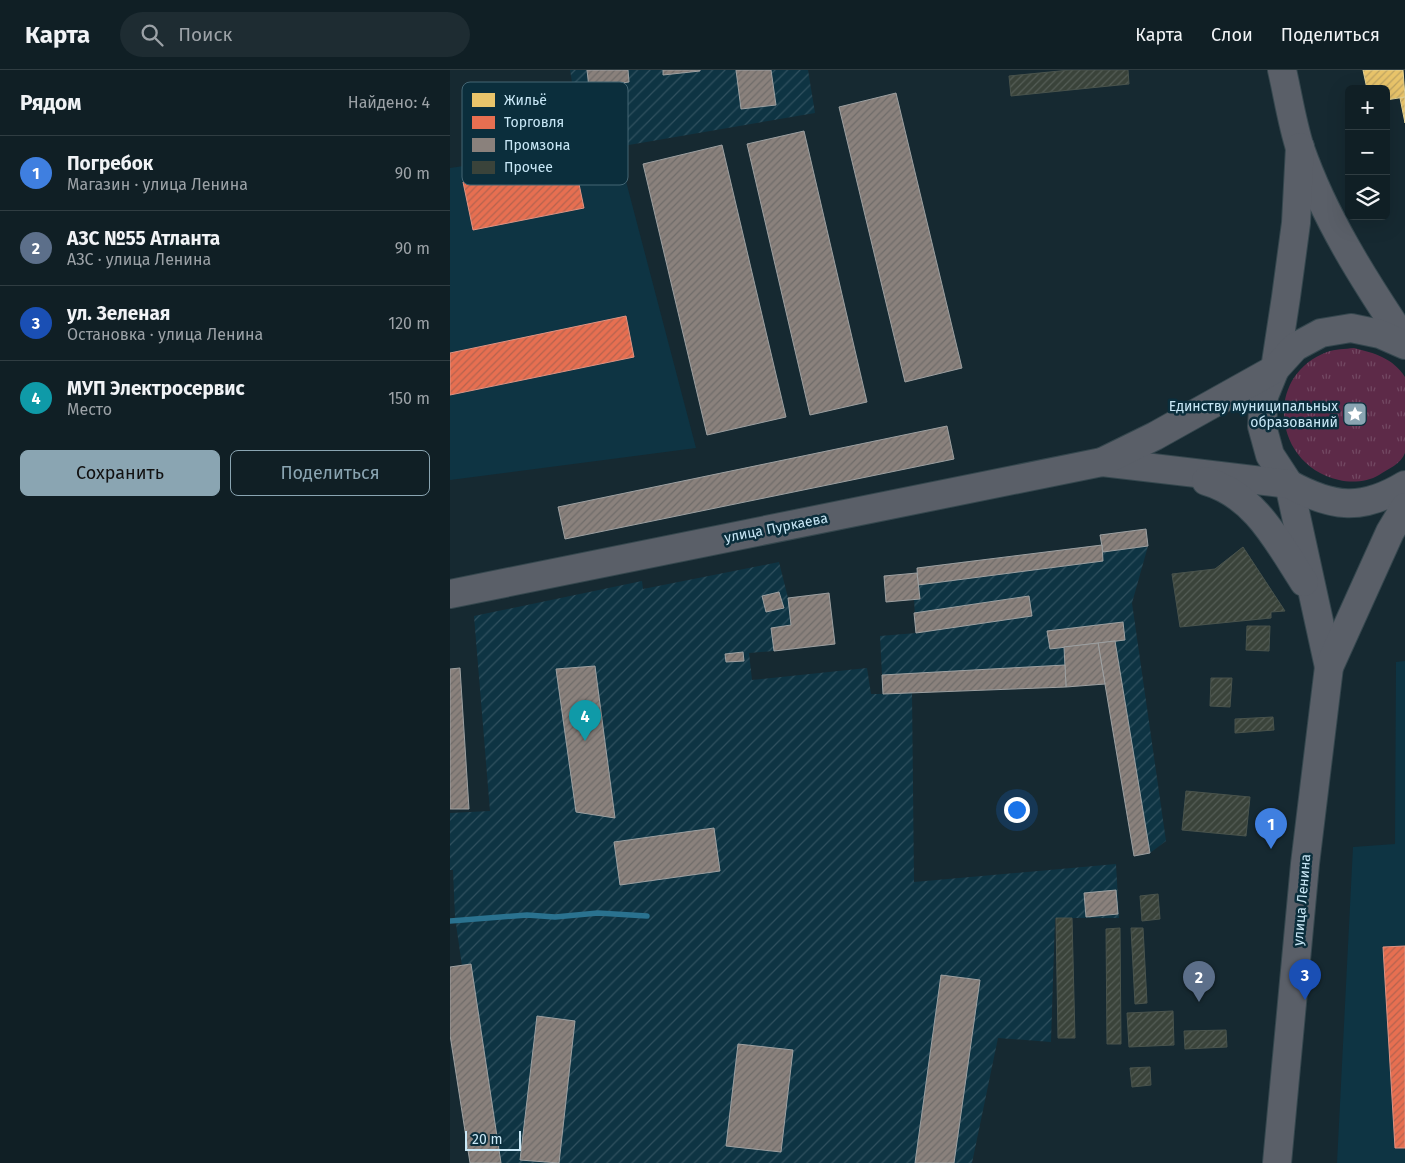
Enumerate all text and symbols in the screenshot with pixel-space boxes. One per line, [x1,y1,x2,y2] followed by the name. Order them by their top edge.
[120,12,470,57] search box
[25,21,90,49] text: Карта
[138,21,166,49] icon: search
[178,23,232,46] text: Поиск
[1135,24,1183,46] text: Карта
[1211,24,1253,46] text: Слои
[1281,24,1380,46] text: Поделиться
[462,82,628,185] legend
[1345,85,1390,220] map controls
[1345,85,1390,130] button: +
[20,90,81,116] text: Рядом
[504,92,547,109] text: Жильё
[348,93,430,112] text: Найдено: 4
[504,114,564,131] text: Торговля
[1345,130,1390,175] button: −
[504,137,570,154] text: Промзона
[67,152,153,175] text: Погребок
[504,159,553,176] text: Прочее
[32,164,40,183] text: 1
[395,164,430,183] text: 90 m
[67,175,248,194] text: Магазин · улица Ленина
[1345,175,1390,220] button: layers
[67,227,220,250] text: АЗС №55 Атланта
[32,239,40,258] text: 2
[395,239,430,258] text: 90 m
[67,250,211,269] text: АЗС · улица Ленина
[67,302,170,325] text: ул. Зеленая
[32,314,40,333] text: 3
[388,314,430,333] text: 120 m
[67,325,263,344] text: Остановка · улица Ленина
[67,377,245,400] text: МУП Электросервис
[31,389,41,408] text: 4
[388,389,430,408] text: 150 m
[1169,398,1338,431] place label: Единству муниципальных образований
[67,400,112,419] text: Место
[1342,401,1368,427] place icon: Единству муниципальных образований
[20,450,220,496] button: Сохранить
[230,450,430,496] button: Поделиться
[723,510,829,546] street label: улица Пуркаева
[569,700,601,741] pin: 4
[1004,797,1030,823] your location
[1255,808,1287,849] pin: 1
[1290,853,1314,947] street label: улица Ленина
[1289,959,1321,1000] pin: 3
[1183,961,1215,1002] pin: 2
[465,1128,521,1151] scale bar
[472,1131,502,1148] text: 20 m

